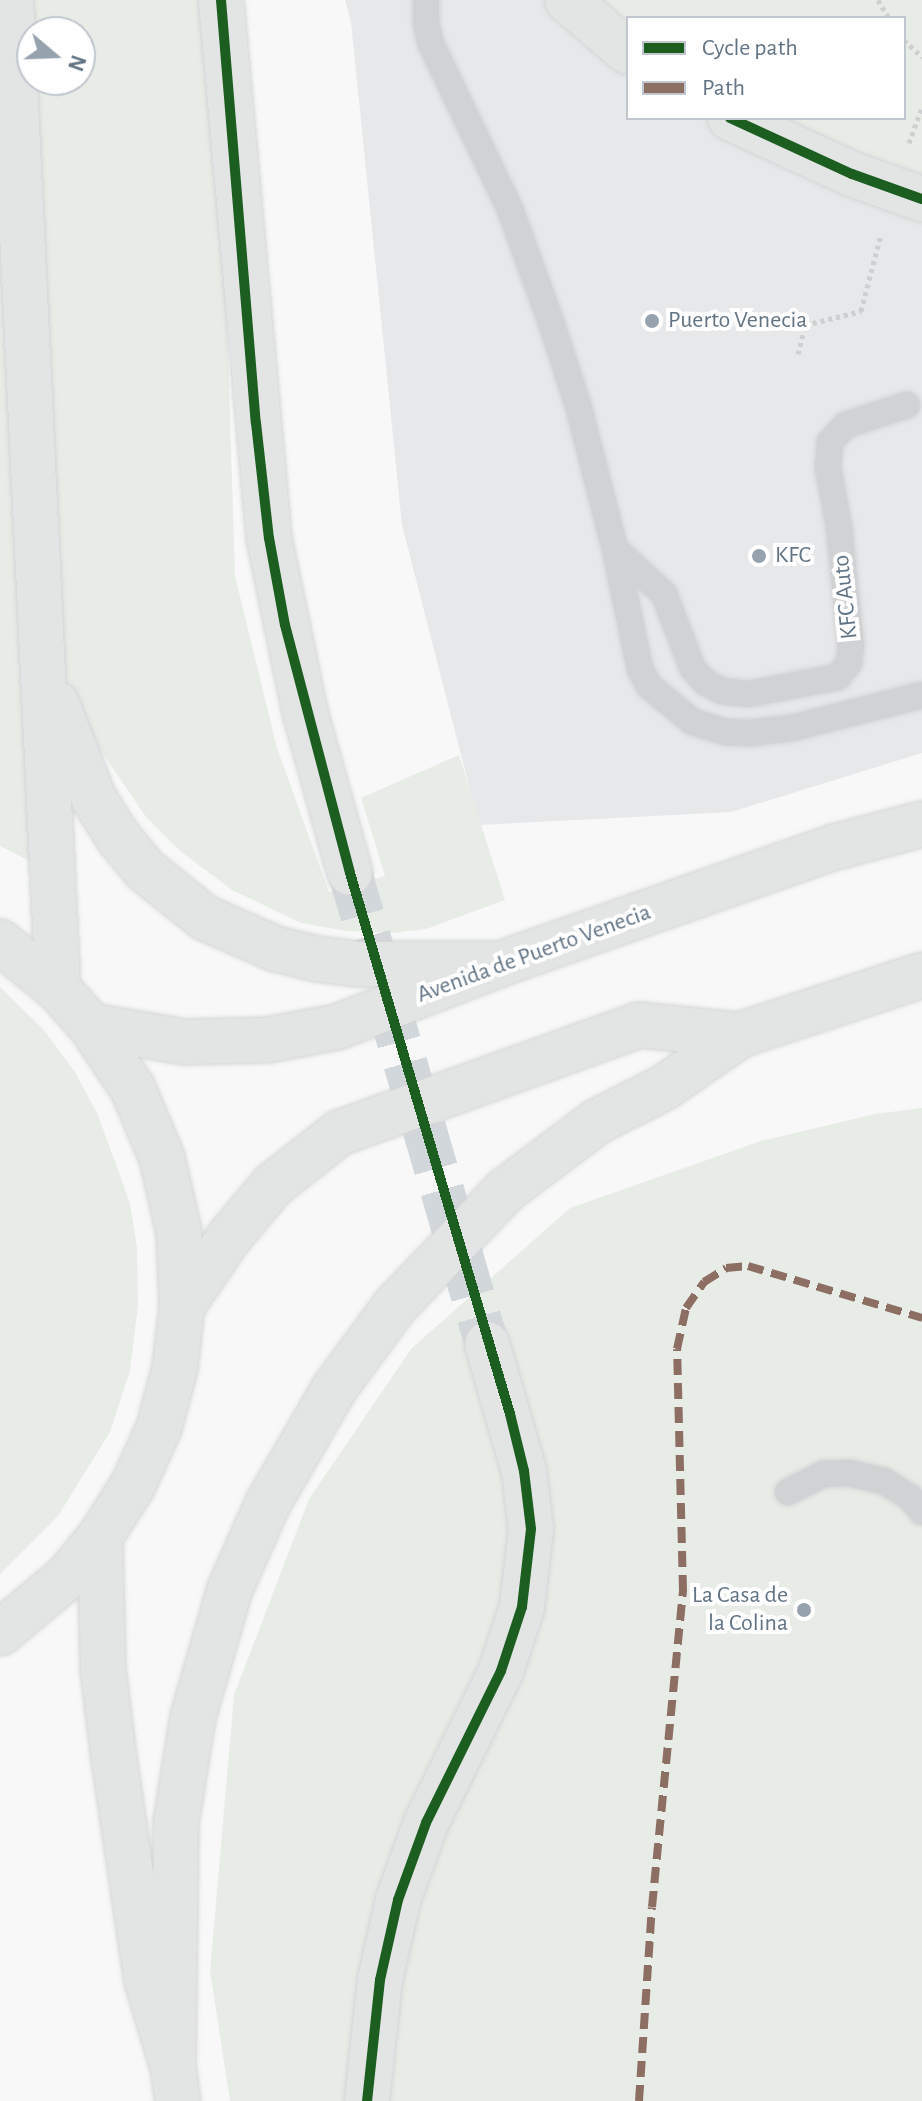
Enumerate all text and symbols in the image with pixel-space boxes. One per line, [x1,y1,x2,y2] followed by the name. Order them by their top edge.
[16,16,96,96] north arrow
[626,16,906,120] legend
[702,36,798,60] text: Cycle path
[64,52,90,74] text: N
[702,76,745,100] text: Path
[668,307,807,335] place label: Puerto Venecia
[643,312,661,330] marker: Puerto Venecia
[775,542,811,570] place label: KFC
[750,547,768,565] marker: KFC
[827,553,865,641] street label: KFC Auto
[413,898,655,1010] street label: Avenida de Puerto Venecia
[692,1582,788,1638] place label: La Casa de la Colina
[795,1601,813,1619] marker: La Casa de la Colina

